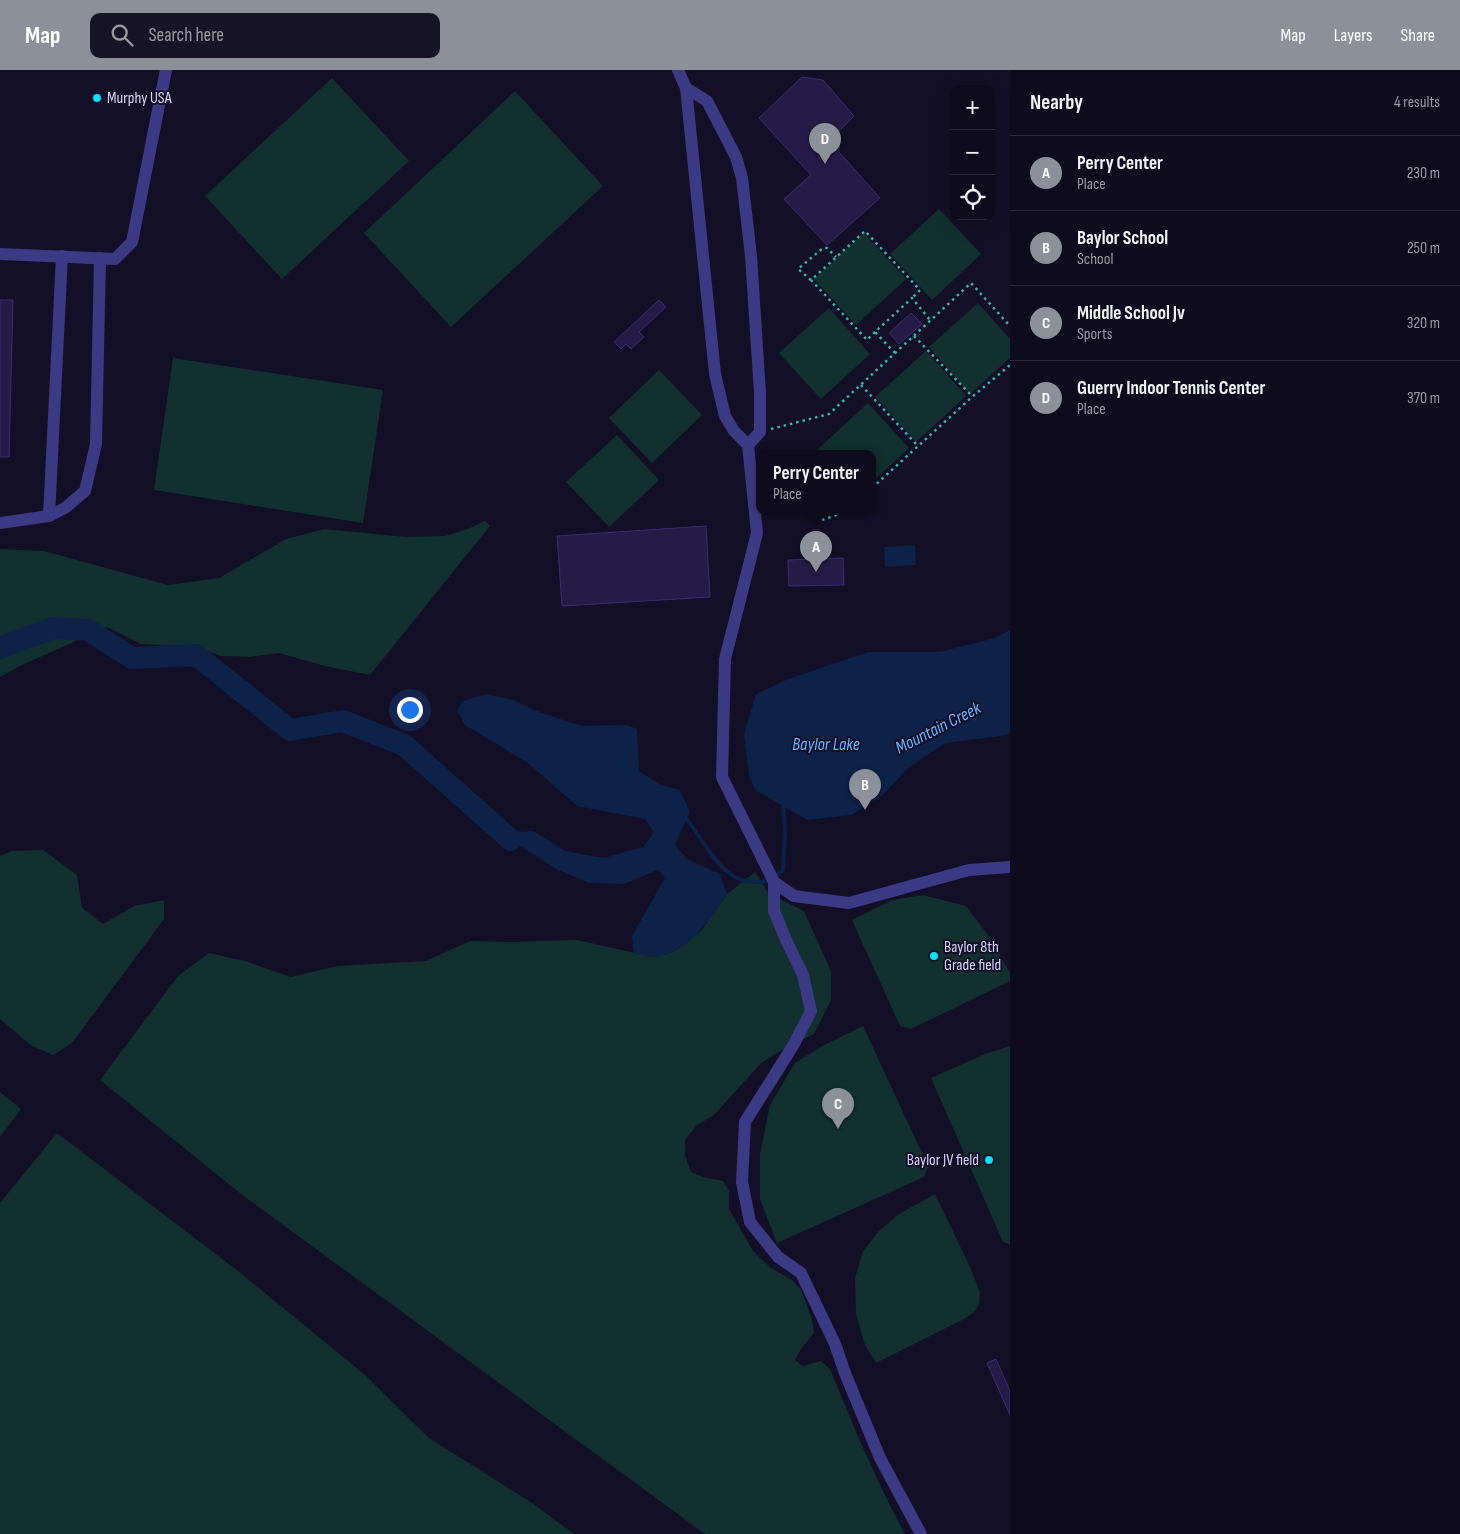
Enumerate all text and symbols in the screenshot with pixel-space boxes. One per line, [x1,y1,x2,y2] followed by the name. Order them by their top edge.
[90,13,440,58] search box
[25,21,60,50] text: Map
[108,21,136,49] icon: search
[148,24,224,47] text: Search here
[1281,25,1306,46] text: Map
[1334,25,1373,46] text: Layers
[1401,25,1435,46] text: Share
[950,85,995,220] map controls
[950,85,995,130] button: +
[107,89,172,108] place label: Murphy USA
[1030,90,1083,115] text: Nearby
[91,92,103,104] marker: Murphy USA
[1394,93,1440,112] text: 4 results
[809,123,841,164] pin: D
[950,130,995,175] button: −
[1077,152,1163,175] text: Perry Center
[1042,164,1050,183] text: A
[1407,164,1440,183] text: 230 m
[950,175,995,220] button: locate
[1077,175,1106,194] text: Place
[1077,227,1168,250] text: Baylor School
[1042,239,1050,258] text: B
[1407,239,1440,258] text: 250 m
[1077,250,1113,269] text: School
[1077,302,1185,325] text: Middle School Jv
[1042,314,1050,333] text: C
[1407,314,1440,333] text: 320 m
[1077,325,1112,344] text: Sports
[1077,377,1265,400] text: Guerry Indoor Tennis Center
[1042,389,1050,408] text: D
[1407,389,1440,408] text: 370 m
[1077,400,1106,419] text: Place
[756,450,876,515] popup
[773,462,859,485] text: Perry Center
[773,485,802,504] text: Place
[800,531,832,572] pin: A
[397,697,423,723] your location
[892,697,985,758] water label: Mountain Creek
[792,734,860,755] water label: Baylor Lake
[849,769,881,810] pin: B
[944,938,1001,975] place label: Baylor 8th Grade field
[928,950,940,962] marker: Baylor 8th Grade field
[822,1088,854,1129] pin: C
[907,1151,979,1170] place label: Baylor JV field
[983,1154,995,1166] marker: Baylor JV field

